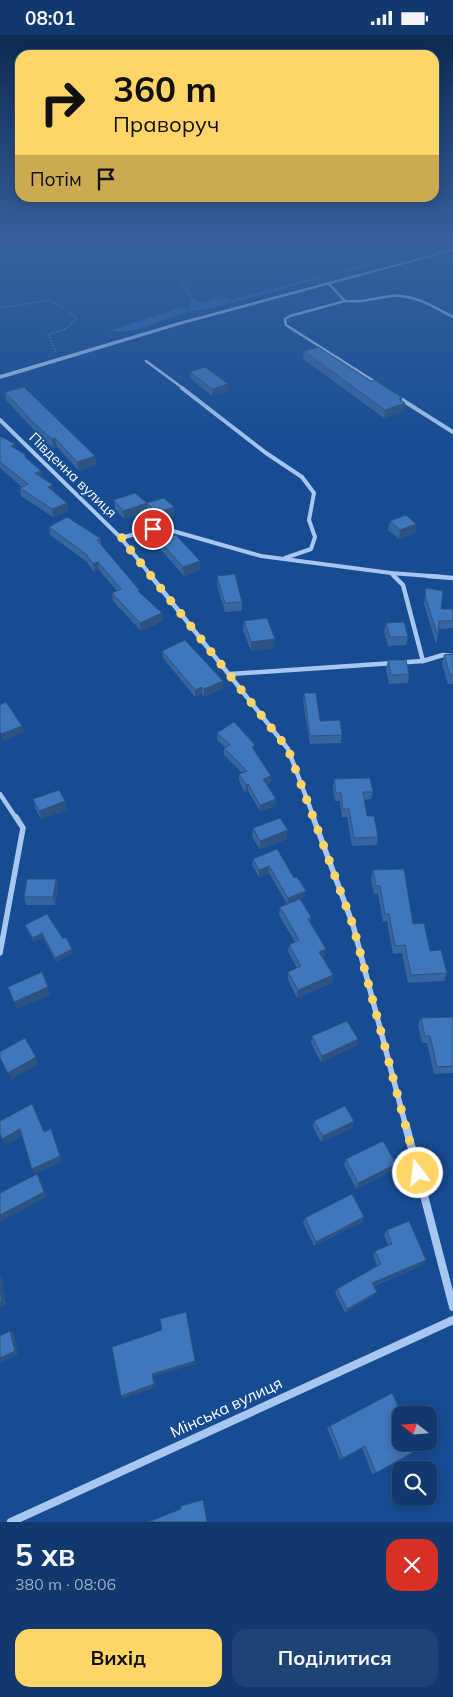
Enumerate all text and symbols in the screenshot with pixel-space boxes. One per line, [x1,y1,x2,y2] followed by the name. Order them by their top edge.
[25,6,75,30] text: 08:01
[113,67,217,111] text: 360 m
[30,70,95,135] icon: right
[113,110,219,138] text: Праворуч
[92,165,120,193] icon: arrive
[30,167,82,191] text: Потім
[25,429,121,521] street label: Південна вулиця
[132,508,174,550] pin
[139,515,167,543] icon: arrive
[391,1146,443,1198] position arrow
[167,1372,285,1442] street label: Мінська вулиця
[392,1406,438,1451] north arrow
[392,1406,437,1506] map controls
[392,1461,437,1506] button: search
[15,1536,75,1574] text: 5 хв
[386,1539,438,1591] button: close
[15,1574,116,1594] text: 380 m · 08:06
[15,1629,222,1687] button: Вихід
[232,1629,438,1687] button: Поділитися

